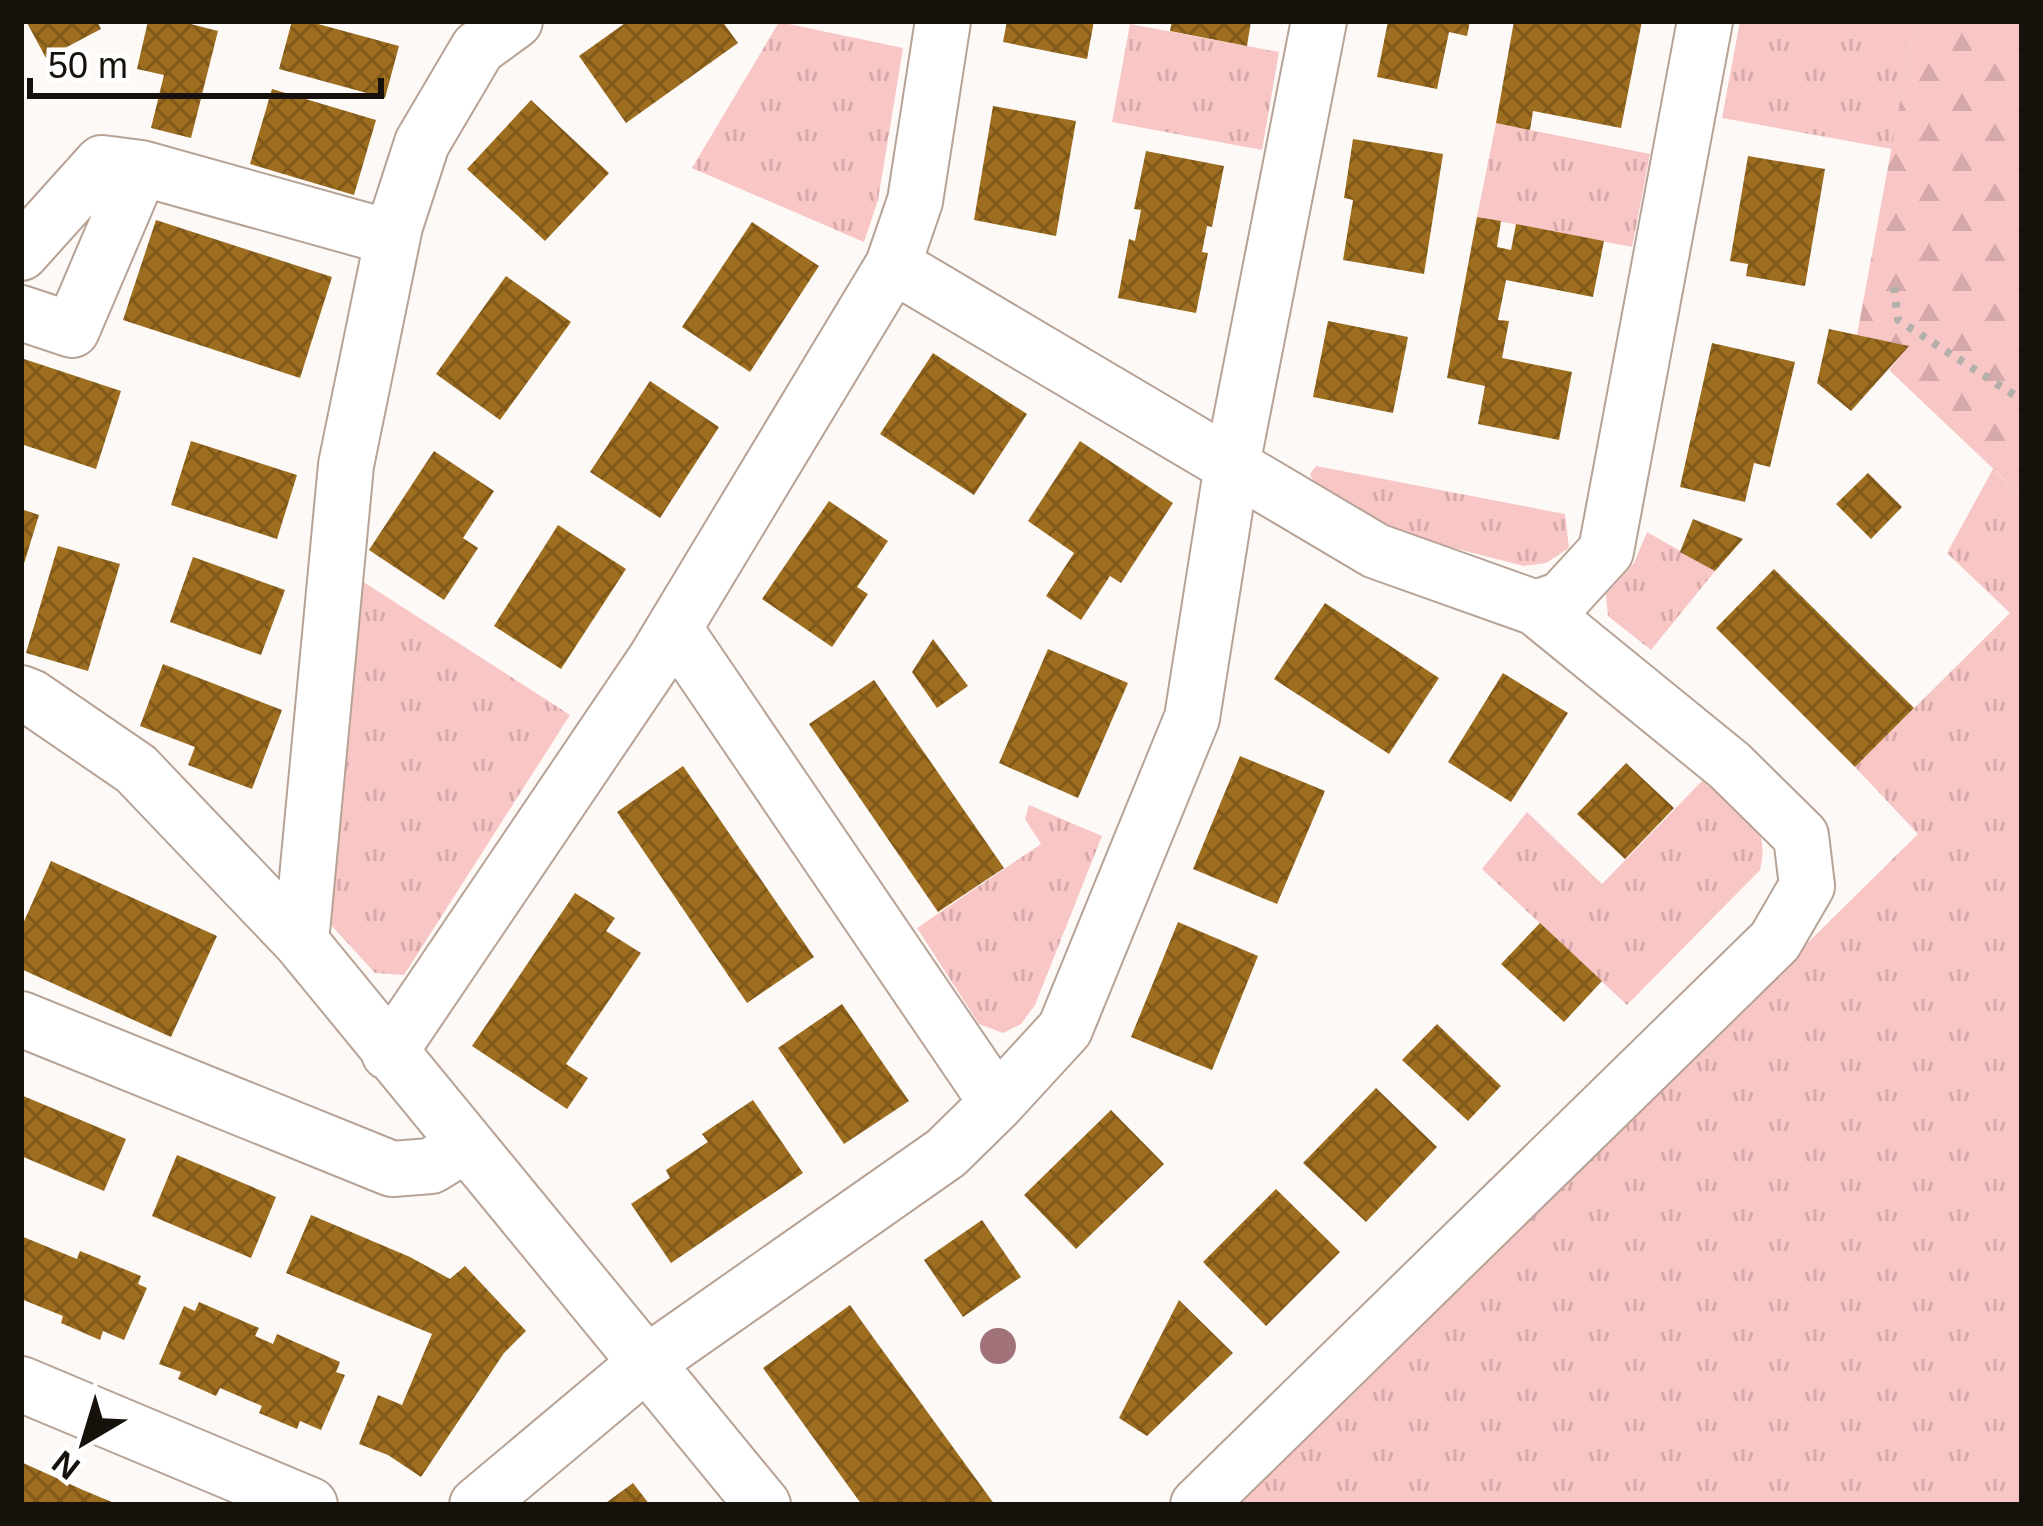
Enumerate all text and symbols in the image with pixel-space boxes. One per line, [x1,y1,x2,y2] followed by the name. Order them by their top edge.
[30,24,381,98] scale bar
[48,45,128,86] text: 50 m
[24,1382,144,1502] north arrow
[45,1443,87,1487] text: N

